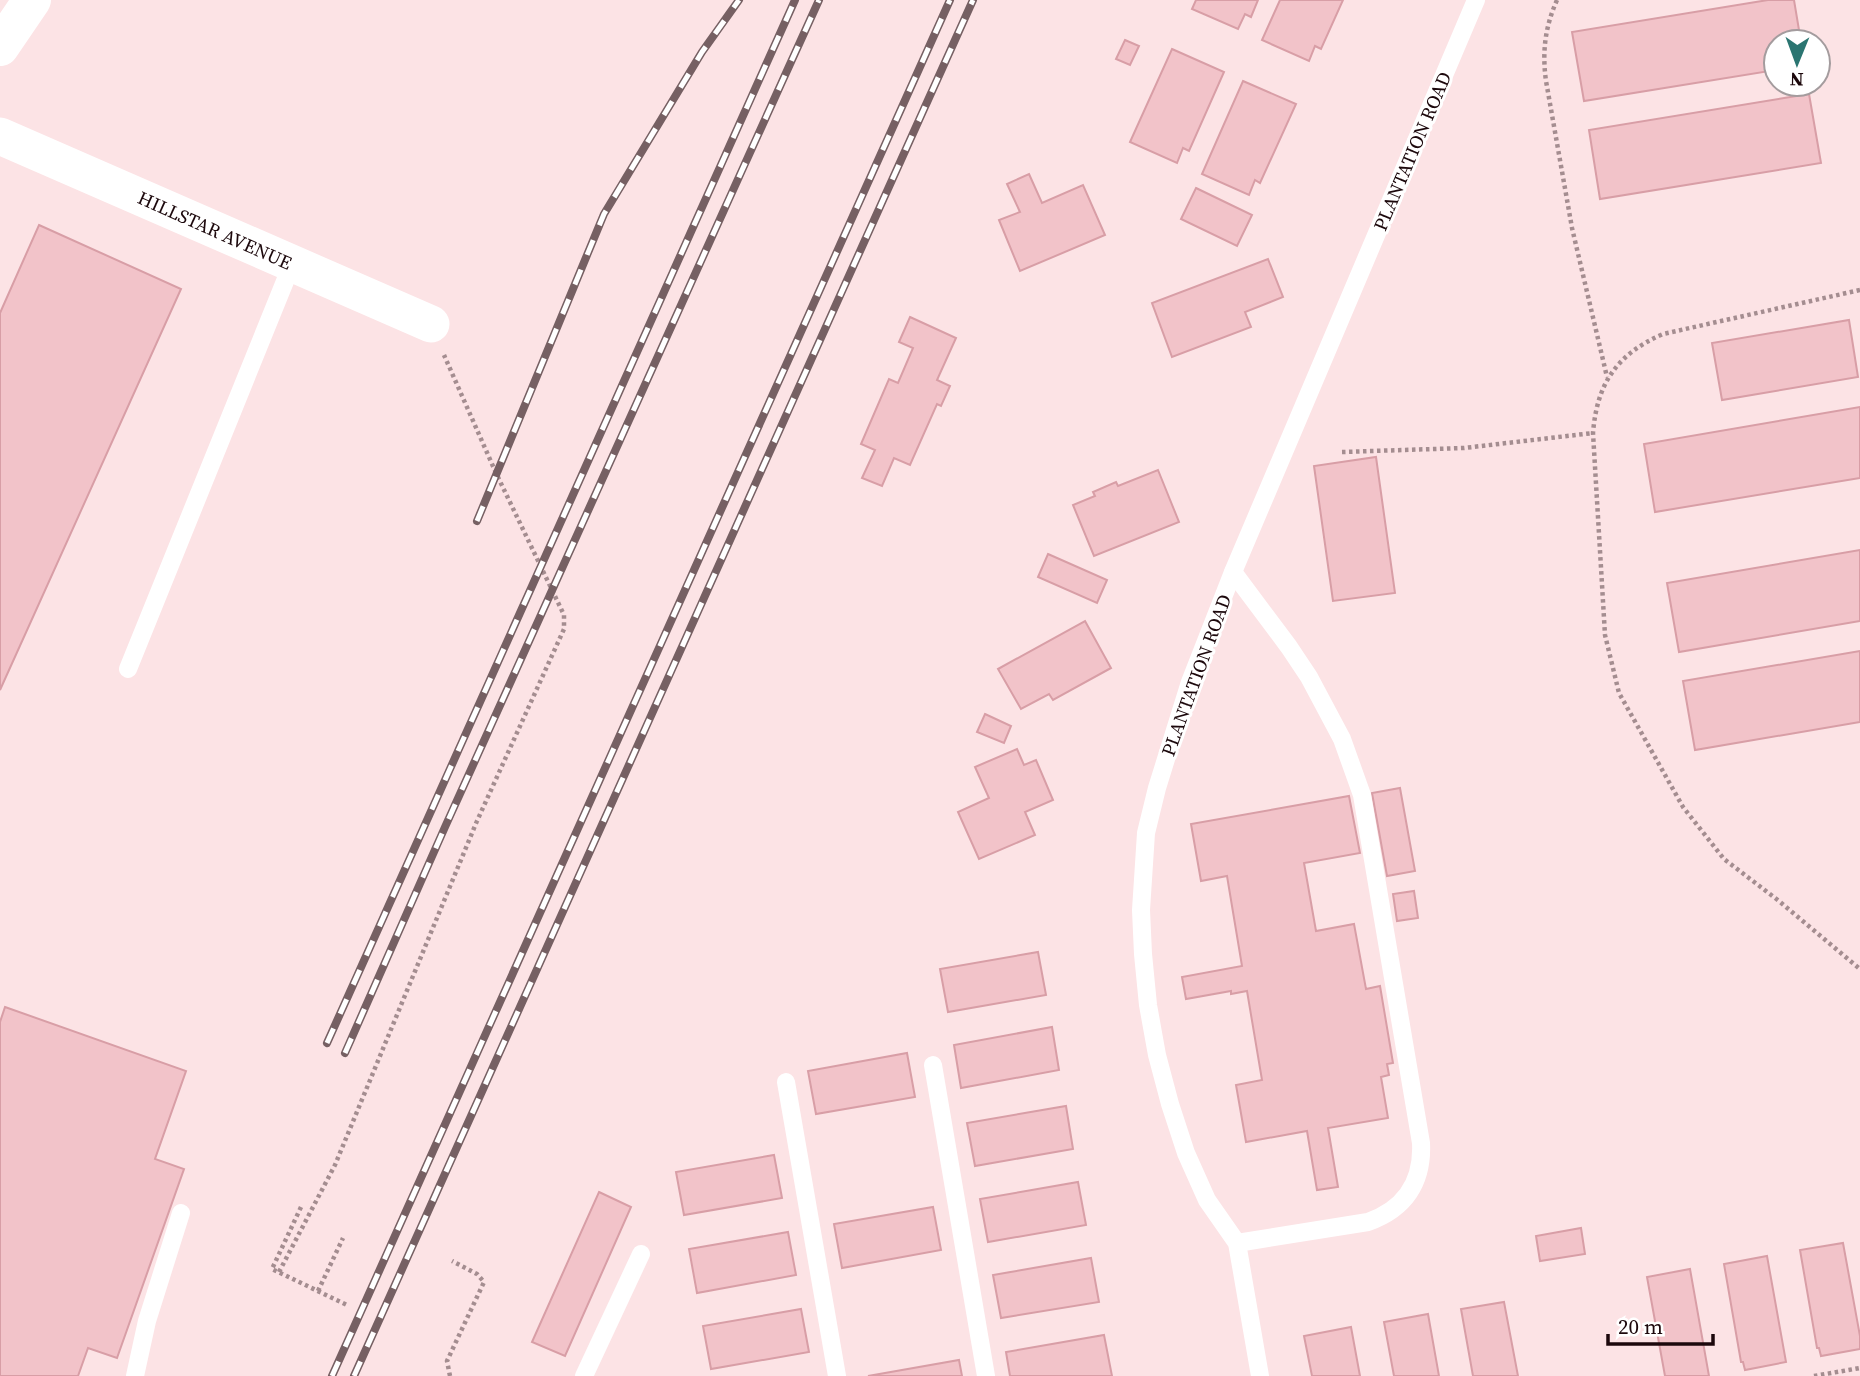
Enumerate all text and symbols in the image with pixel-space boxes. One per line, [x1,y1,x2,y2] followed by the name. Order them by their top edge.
[1762,28,1832,98] north arrow
[1367,67,1457,235] street label: PLANTATION ROAD
[1789,67,1804,93] text: N
[134,184,296,276] street label: HILLSTAR AVENUE
[1155,590,1237,760] street label: PLANTATION ROAD
[1608,1302,1713,1346] scale bar
[1618,1312,1663,1341] text: 20 m

